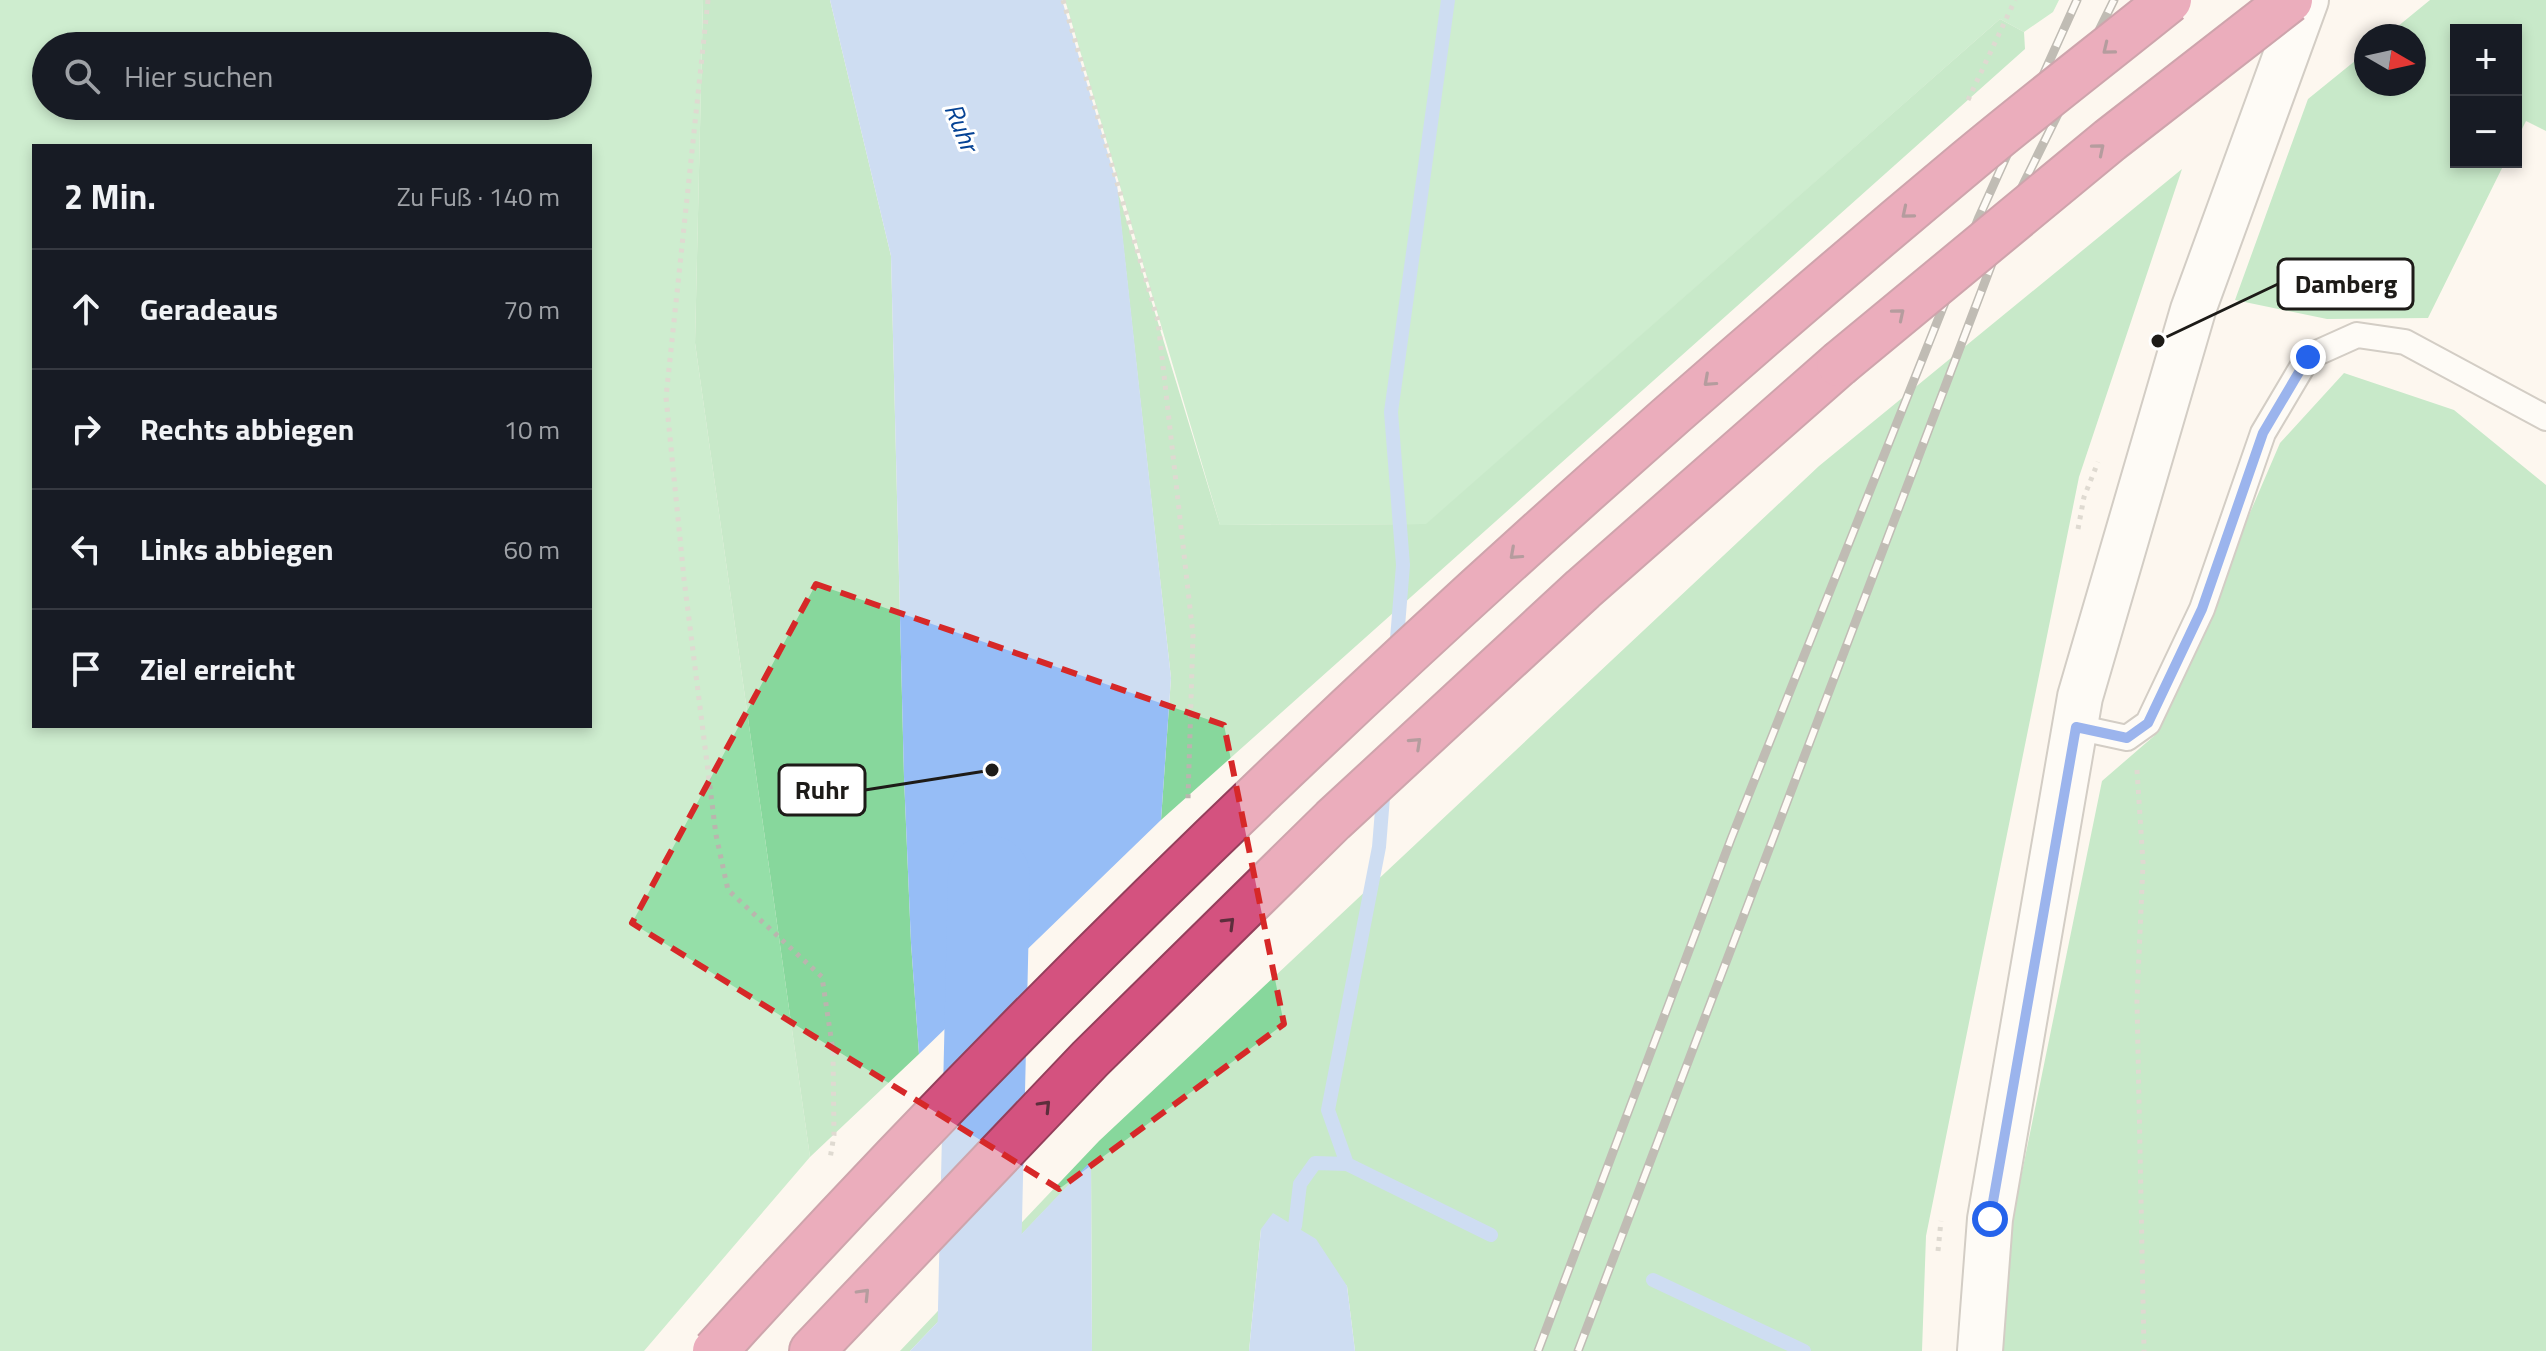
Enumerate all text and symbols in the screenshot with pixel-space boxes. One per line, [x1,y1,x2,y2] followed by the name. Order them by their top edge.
[2354,24,2426,96] north arrow
[2450,24,2522,168] map controls
[2450,24,2522,96] button: +
[32,32,592,120] search box
[2103,39,2118,53] one-way arrow
[124,53,273,99] text: Hier suchen
[60,54,104,98] icon: search
[2450,96,2522,168] button: −
[935,97,990,160] water label: Ruhr
[2090,144,2105,159] one-way arrow
[64,170,156,222] text: 2 Min.
[397,177,560,216] text: Zu Fuß · 140 m
[1902,203,1916,218] one-way arrow
[2278,259,2413,309] callout: Damberg
[2295,264,2397,303] text: Damberg
[140,286,278,332] text: Geradeaus
[64,287,108,331] icon: ahead
[503,290,560,329] text: 70 m
[1890,309,1904,324] one-way arrow
[2290,339,2326,375] route end
[1703,372,1718,386] one-way arrow
[140,406,354,452] text: Rechts abbiegen
[64,407,108,451] icon: right
[503,410,560,449] text: 10 m
[140,526,334,572] text: Links abbiegen
[64,527,108,571] icon: left
[503,530,560,569] text: 60 m
[1509,545,1524,559] one-way arrow
[140,646,295,692] text: Ziel erreicht
[64,647,108,691] icon: arrive
[1407,738,1422,752] one-way arrow
[779,765,865,815] callout: Ruhr
[795,770,850,809] text: Ruhr
[1220,918,1234,932] one-way arrow
[1035,1101,1050,1115] one-way arrow
[1972,1201,2008,1237] route start
[855,1288,869,1303] one-way arrow

